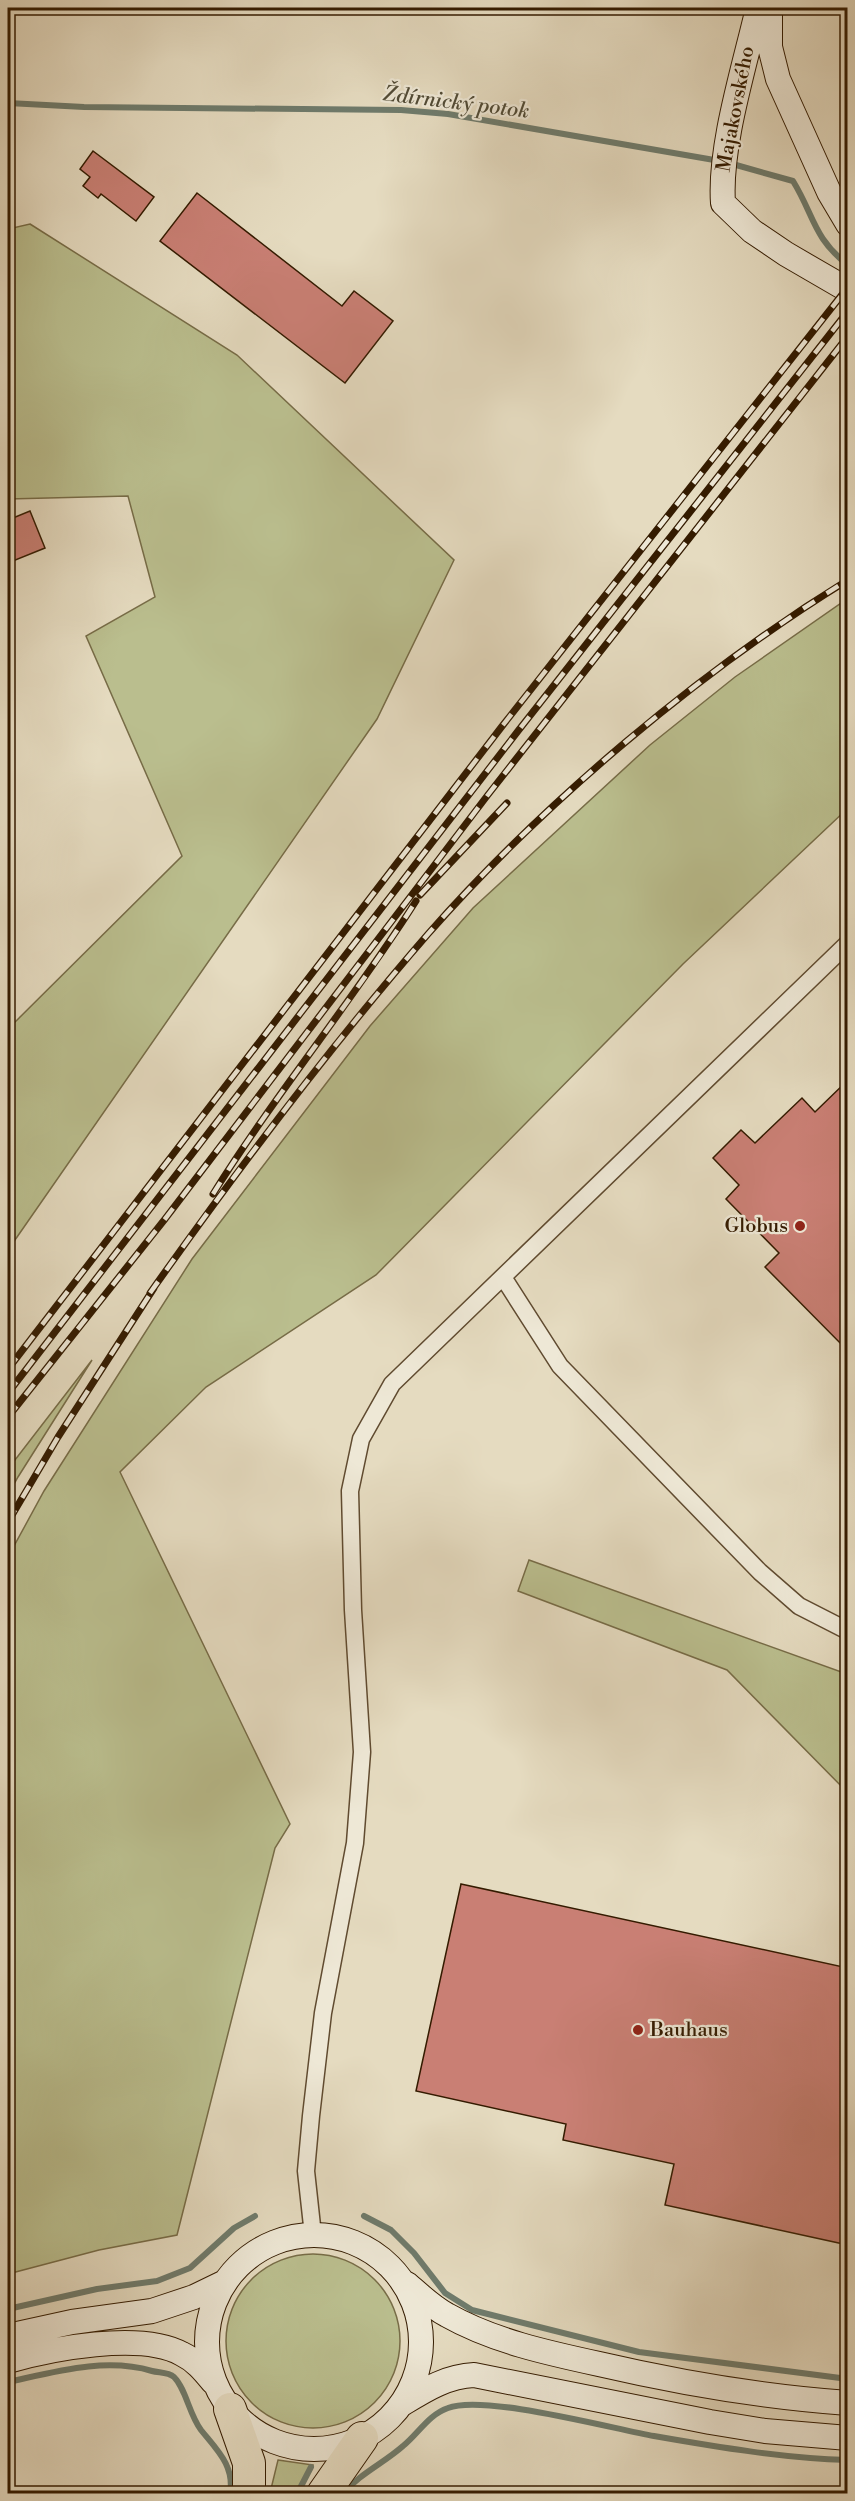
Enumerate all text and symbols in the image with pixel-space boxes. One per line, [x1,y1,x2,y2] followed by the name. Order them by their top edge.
[712,44,760,174] street label: Majakovského
[381,78,531,125] water label: Ždírnický potok
[725,1214,788,1239] place label: Globus
[793,1219,807,1233] marker: Globus
[649,2018,728,2043] place label: Bauhaus
[631,2023,645,2037] marker: Bauhaus

